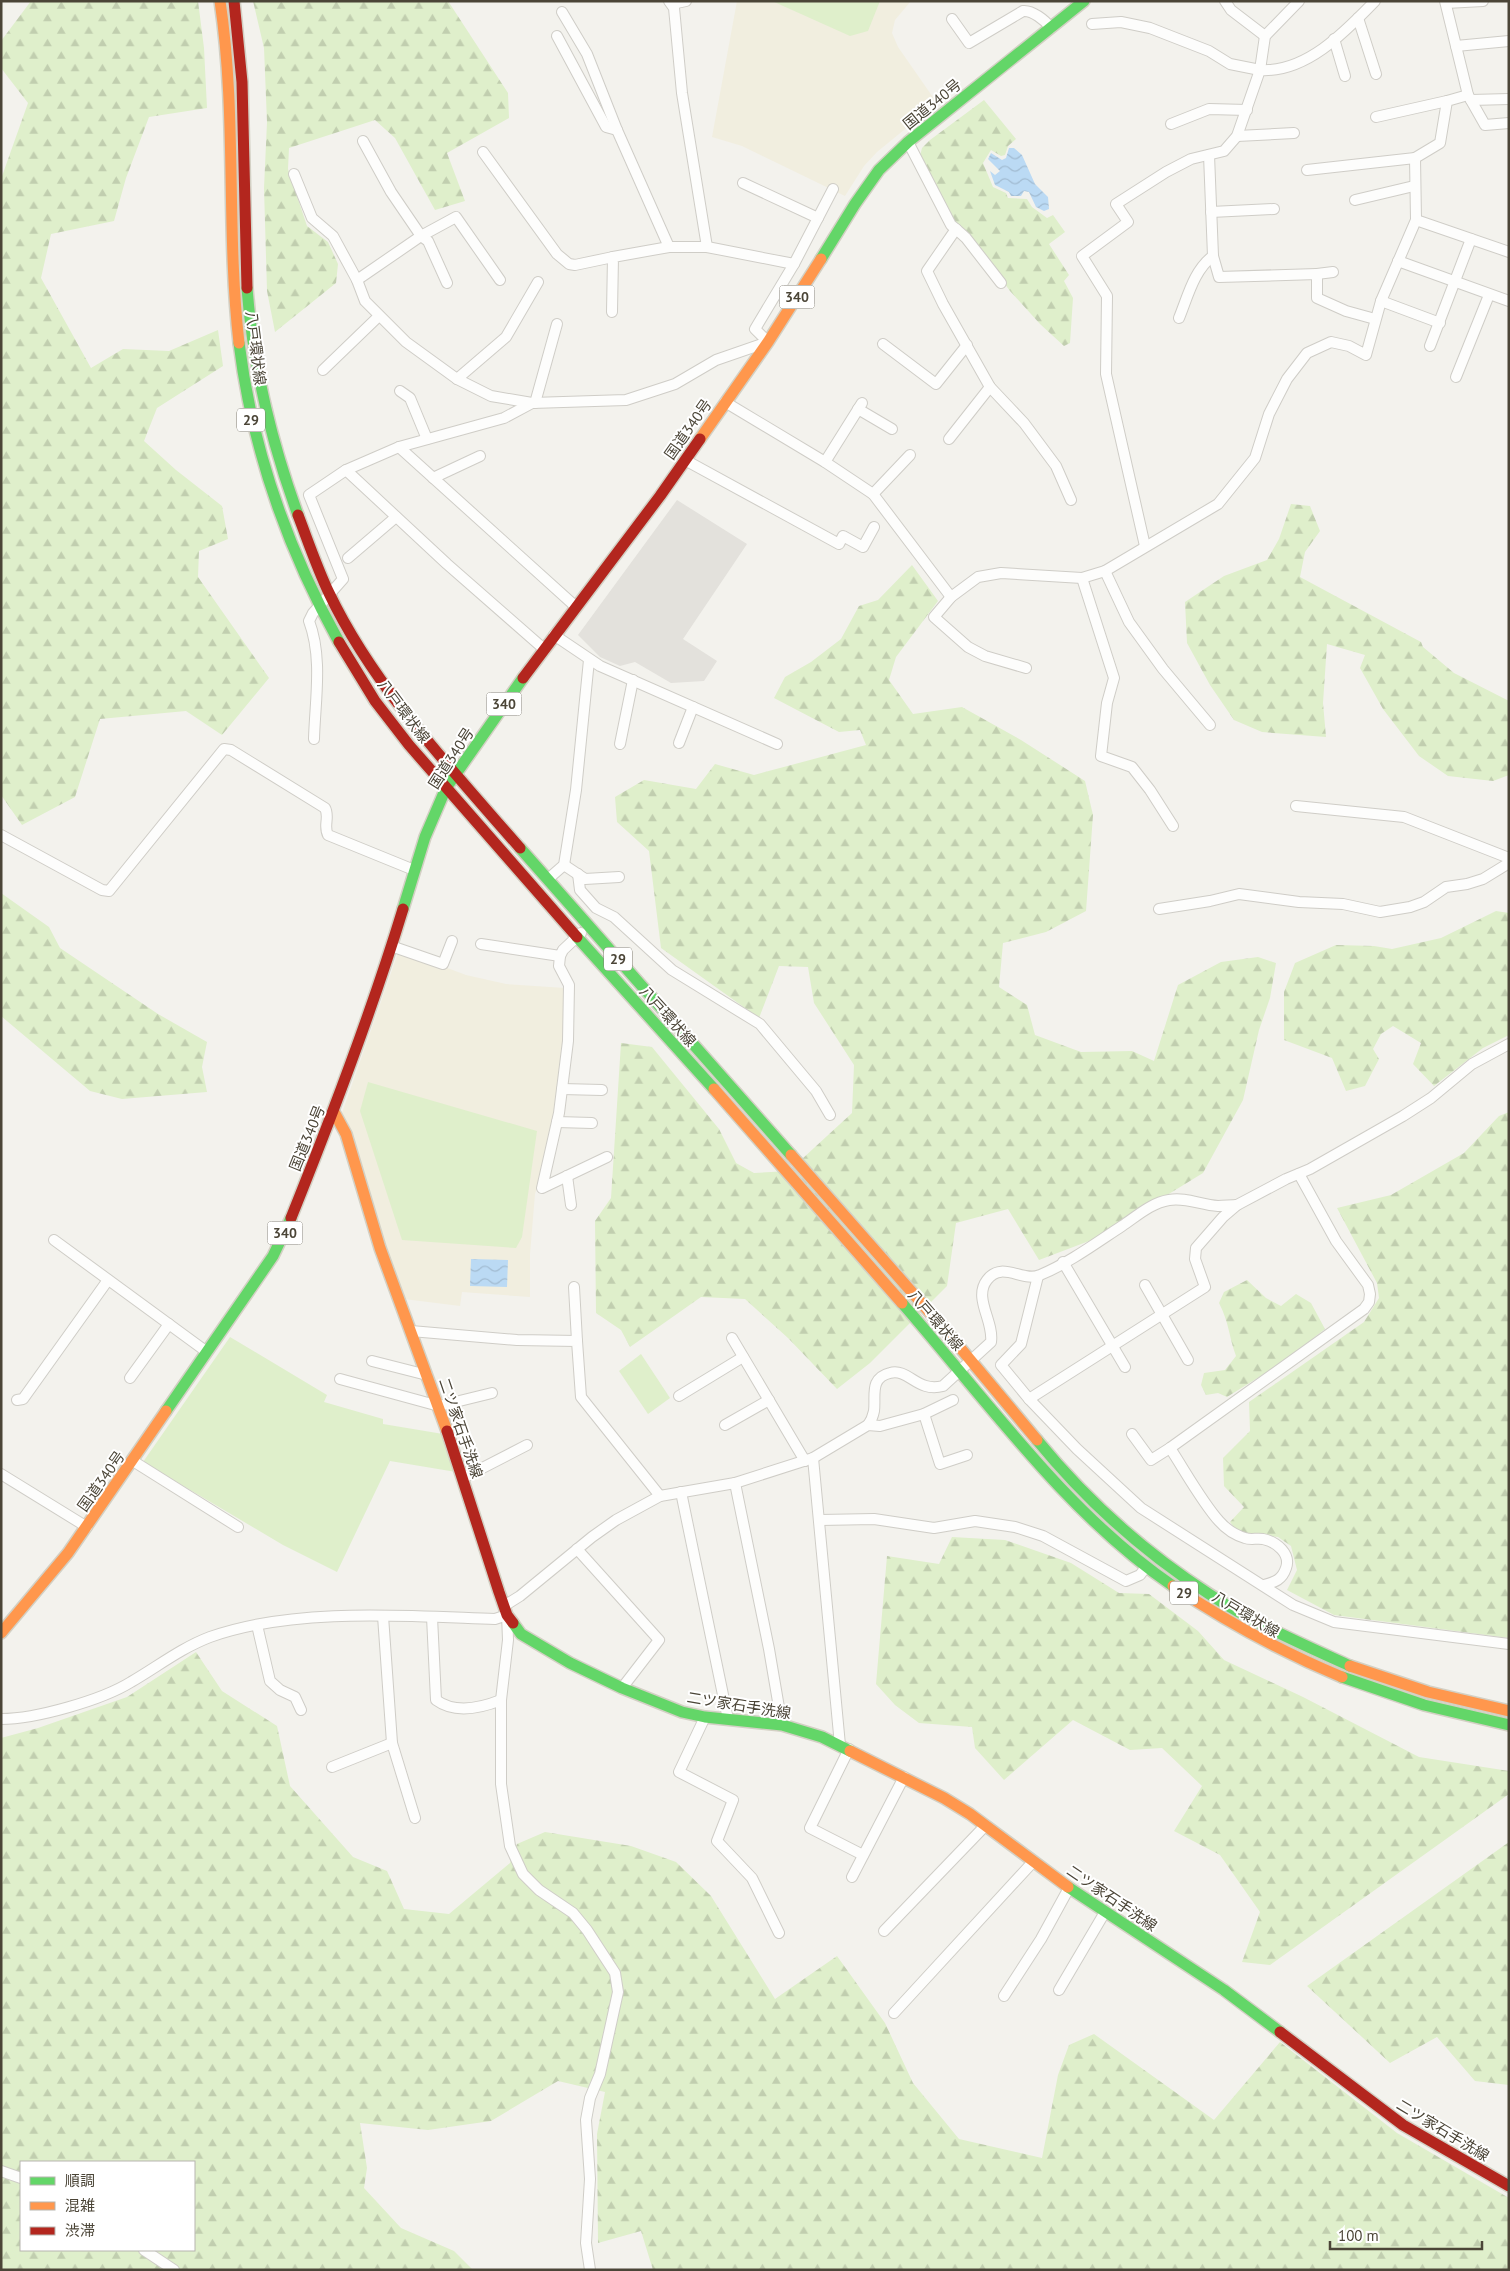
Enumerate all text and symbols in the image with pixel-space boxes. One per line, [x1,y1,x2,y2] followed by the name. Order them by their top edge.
[899,75,965,133] street label: 国道340号
[780,286,814,308] road number: 340
[242,310,270,386] street label: 八戸環状線
[660,395,716,463] street label: 国道340号
[237,408,265,432] road number: 29
[374,675,434,747] street label: 八戸環状線
[486,692,522,716] road number: 340
[424,724,478,792] street label: 国道340号
[604,948,632,971] road number: 29
[636,982,700,1050] street label: 八戸環状線
[285,1102,329,1174] street label: 国道340号
[268,1222,302,1244] road number: 340
[904,1285,968,1355] street label: 八戸環状線
[435,1375,487,1481] street label: 二ツ家石手洗線
[73,1447,129,1515] street label: 国道340号
[1170,1582,1198,1605] road number: 29
[1209,1587,1283,1641] street label: 八戸環状線
[686,1687,792,1723] street label: 二ツ家石手洗線
[1063,1861,1161,1935] street label: 二ツ家石手洗線
[1393,2095,1493,2165] street label: 二ツ家石手洗線
[20,2161,195,2251] legend
[65,2171,95,2190] text: 順調
[65,2196,95,2215] text: 混雑
[1330,2218,1482,2250] scale bar
[65,2221,95,2240] text: 渋滞
[1338,2226,1379,2245] text: 100 m

